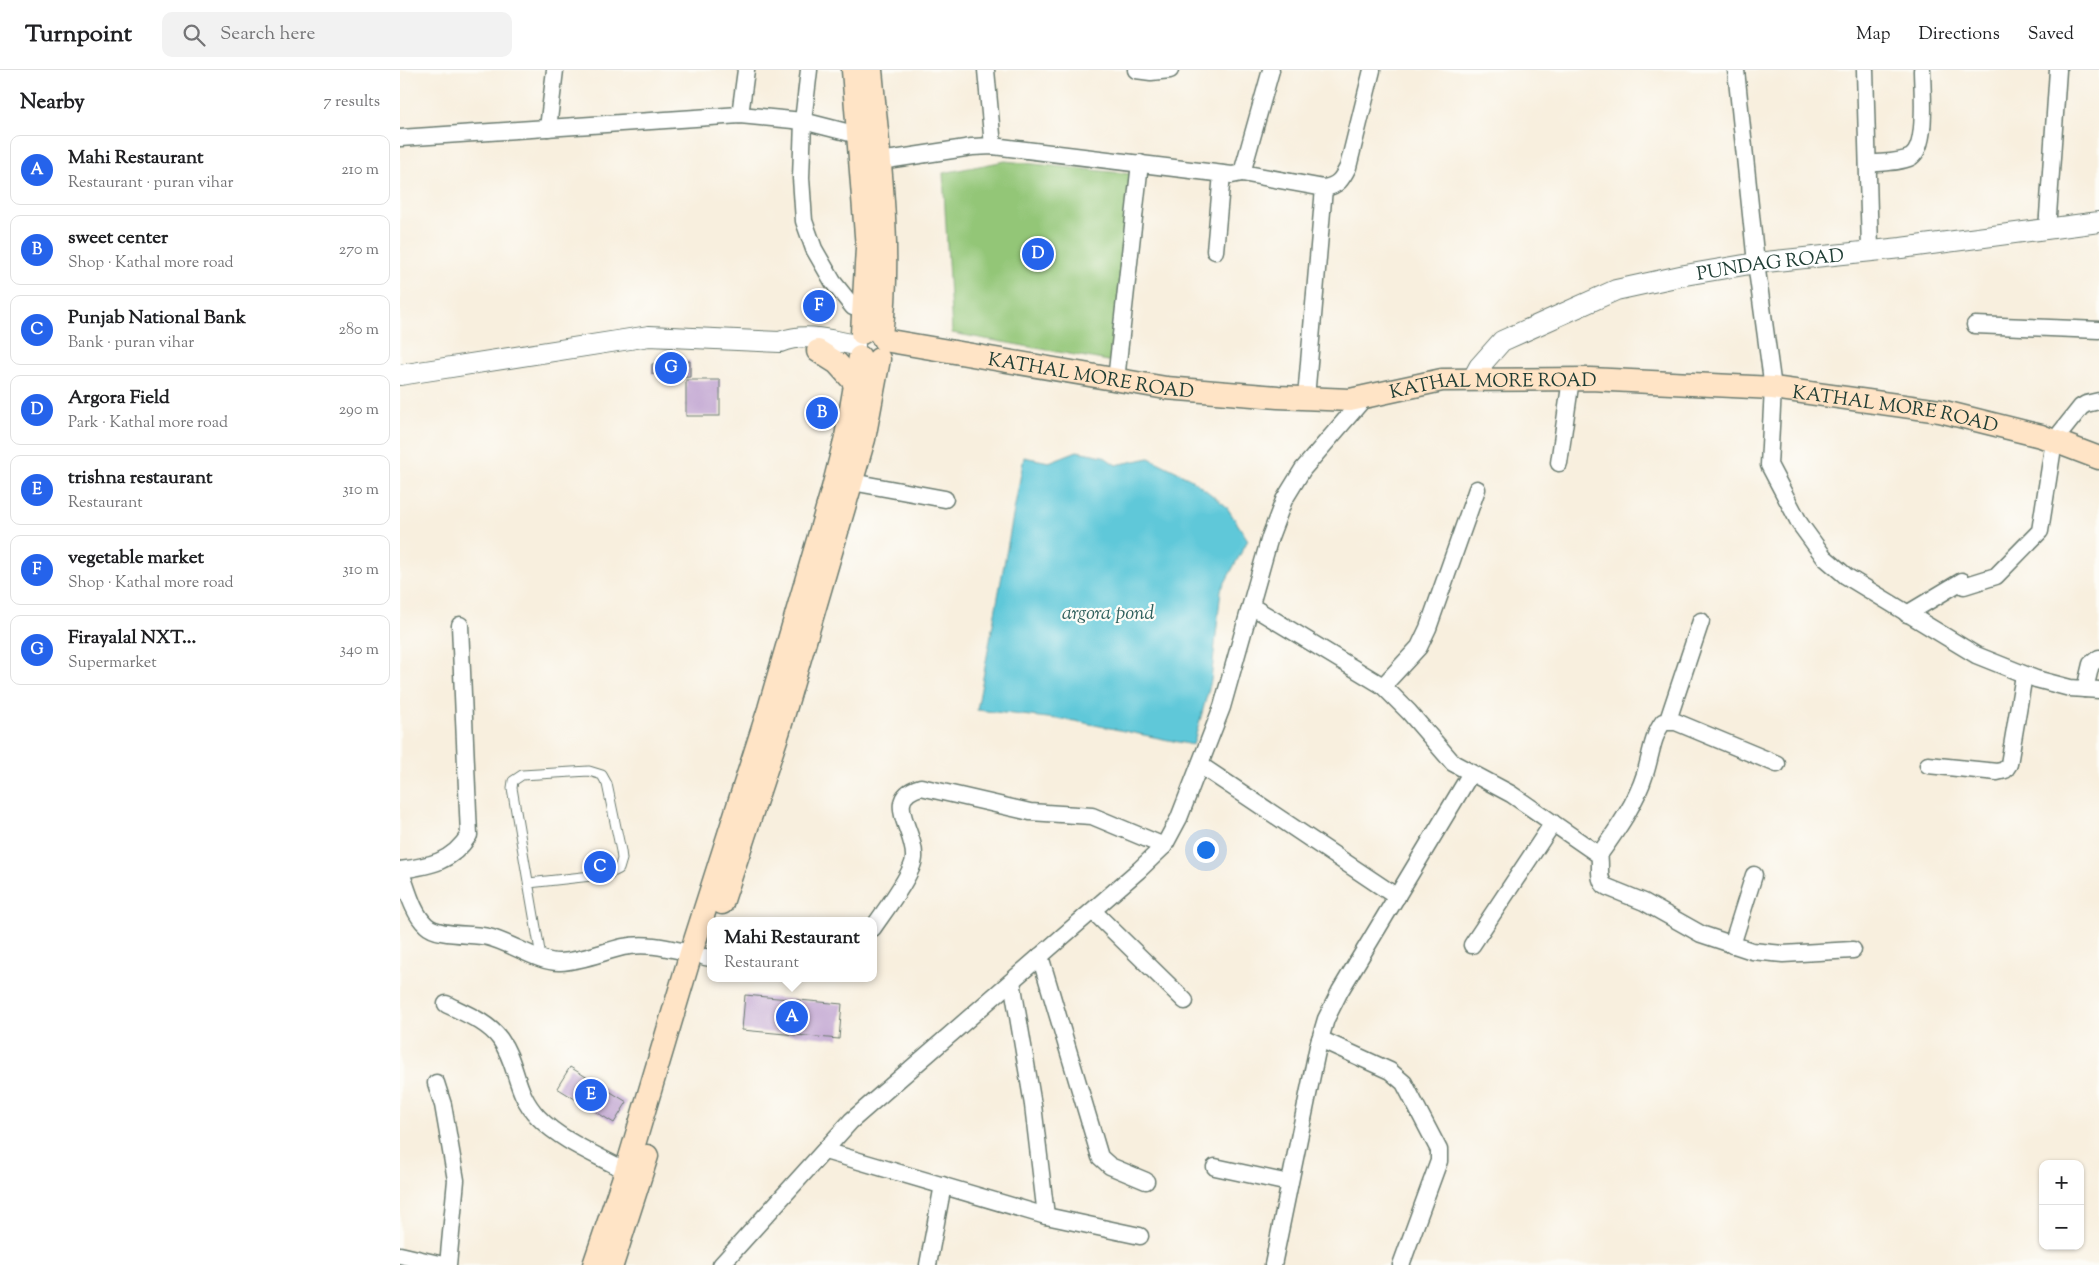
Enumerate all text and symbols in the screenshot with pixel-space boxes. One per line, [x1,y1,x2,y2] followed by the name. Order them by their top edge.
[162,12,512,57] search box
[25,18,132,52] text: Turnpoint
[180,21,208,49] icon: search
[220,21,315,48] text: Search here
[1856,22,1891,48] text: Map
[1919,22,2000,48] text: Directions
[2028,22,2074,48] text: Saved
[20,88,85,118] text: Nearby
[324,91,380,114] text: 7 results
[68,145,204,172] text: Mahi Restaurant
[31,159,44,182] text: A
[341,159,379,182] text: 210 m
[68,172,233,195] text: Restaurant · puran vihar
[68,225,168,252] text: sweet center
[1022,235,1054,273] pin: D
[32,239,42,262] text: B
[339,239,379,262] text: 270 m
[1695,243,1845,289] street label: PUNDAG ROAD
[68,252,234,275] text: Shop · Kathal more road
[803,287,835,325] pin: F
[68,305,246,332] text: Punjab National Bank
[31,319,43,342] text: C
[338,319,379,342] text: 280 m
[68,332,194,355] text: Bank · puran vihar
[986,347,1195,406] street label: KATHAL MORE ROAD
[655,349,687,387] pin: G
[1387,368,1597,407] street label: KATHAL MORE ROAD
[1791,380,2001,441] street label: KATHAL MORE ROAD
[68,385,170,412] text: Argora Field
[806,394,838,432] pin: B
[31,399,43,422] text: D
[339,399,379,422] text: 290 m
[68,412,228,435] text: Park · Kathal more road
[68,465,212,492] text: trishna restaurant
[32,479,42,502] text: E
[342,479,379,502] text: 310 m
[68,492,143,515] text: Restaurant
[68,545,204,572] text: vegetable market
[33,559,41,582] text: F
[342,559,379,582] text: 310 m
[68,572,234,595] text: Shop · Kathal more road
[1062,600,1154,629] water label: argora pond
[68,625,196,652] text: Firayalal NXT...
[30,639,44,662] text: G
[340,639,379,662] text: 340 m
[68,652,157,675] text: Supermarket
[1193,837,1219,863] your location
[584,848,616,886] pin: C
[707,917,877,982] popup
[724,925,860,952] text: Mahi Restaurant
[724,952,799,975] text: Restaurant
[776,998,808,1036] pin: A
[575,1076,607,1114] pin: E
[2039,1160,2084,1250] map controls
[2039,1160,2084,1205] button: +
[2039,1205,2084,1250] button: −

